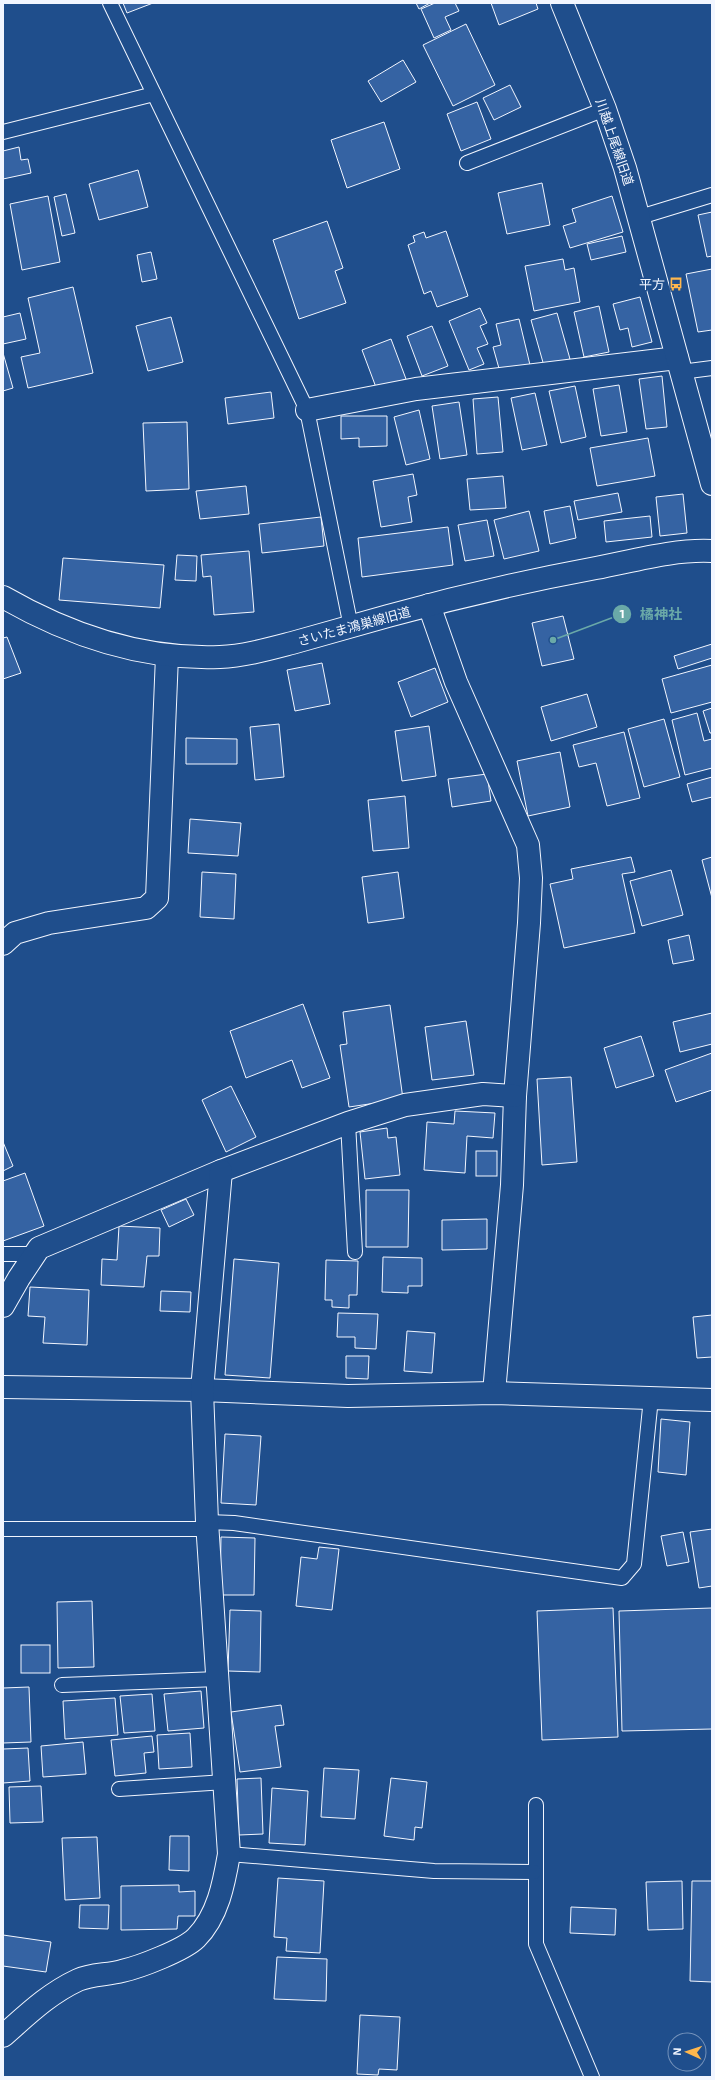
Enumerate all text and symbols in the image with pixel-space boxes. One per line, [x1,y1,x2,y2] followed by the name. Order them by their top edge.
[593,96,637,188] street label: 川越上尾線旧道
[639,276,665,292] place label: 平方
[668,276,684,292] bus stop icon: 平方
[612,601,690,627] callout: 橘神社
[296,603,412,649] street label: さいたま鴻巣線旧道
[640,605,682,622] text: 橘神社
[619,606,625,620] text: 1
[667,2032,707,2072] north arrow
[670,2047,683,2056] text: N

